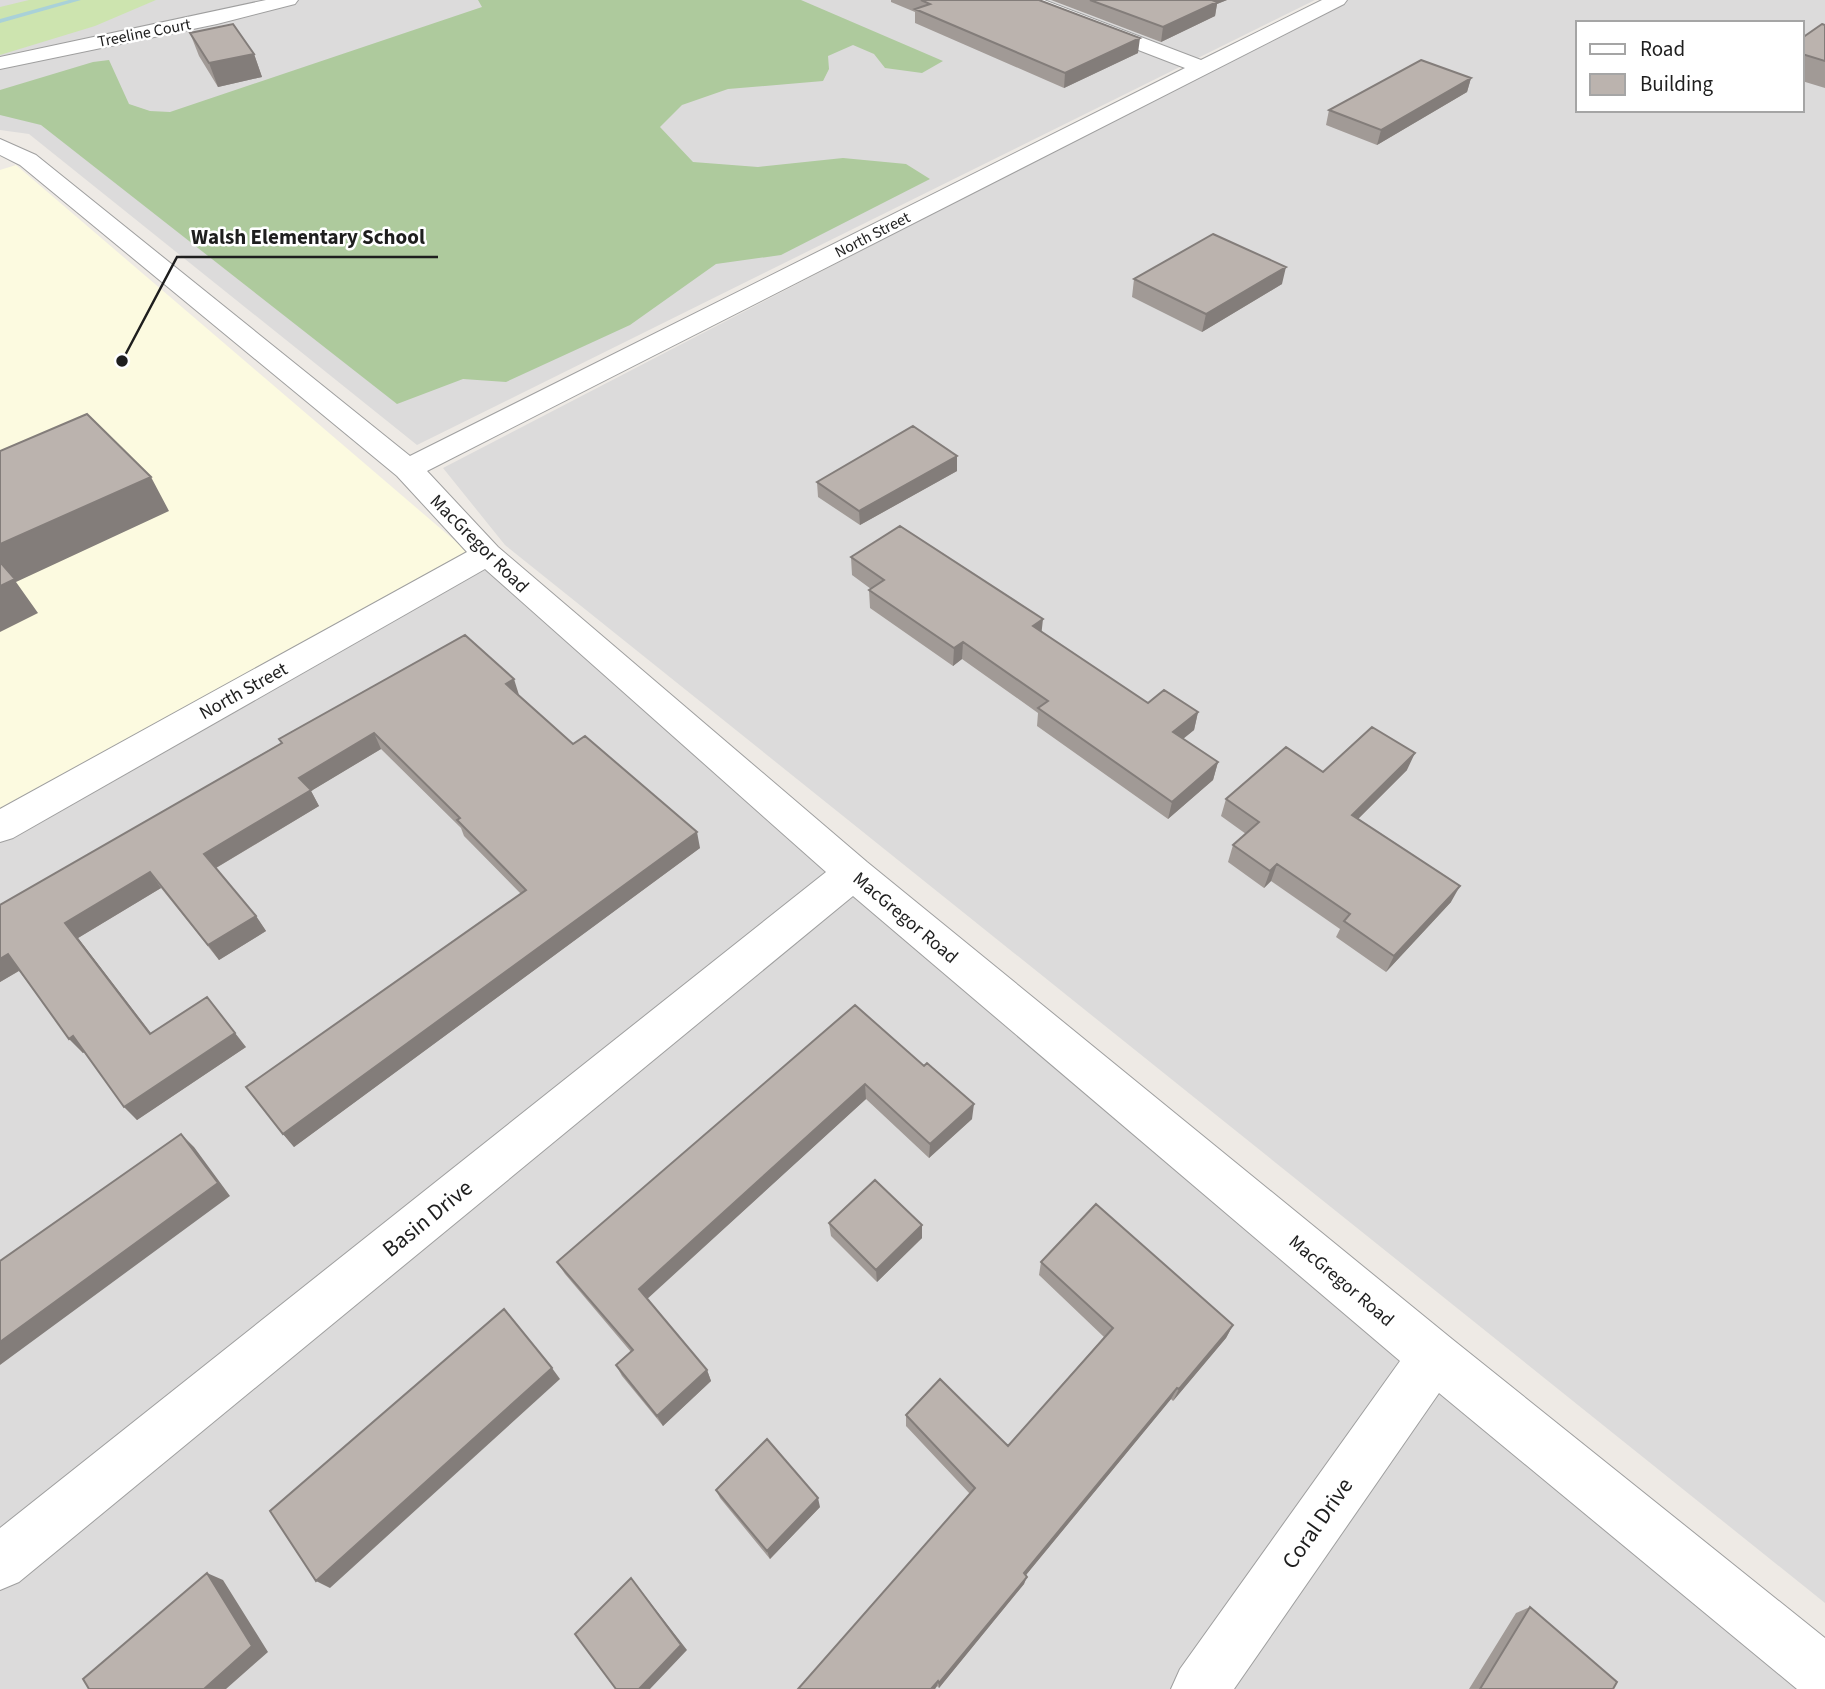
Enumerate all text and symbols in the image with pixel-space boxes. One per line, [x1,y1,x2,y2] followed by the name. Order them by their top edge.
[96,13,193,53] street label: Treeline Court
[1576,21,1804,112] legend
[1640,34,1685,64] text: Road
[1640,69,1714,99] text: Building
[831,206,914,263] street label: North Street
[177,215,438,257] callout: Walsh Elementary School
[191,222,425,252] text: Walsh Elementary School
[423,488,535,600] street label: MacGregor Road
[195,656,293,727] street label: North Street
[846,866,964,970] street label: MacGregor Road
[375,1172,479,1265] street label: Basin Drive
[1282,1229,1400,1333] street label: MacGregor Road
[1274,1471,1361,1576] street label: Coral Drive

